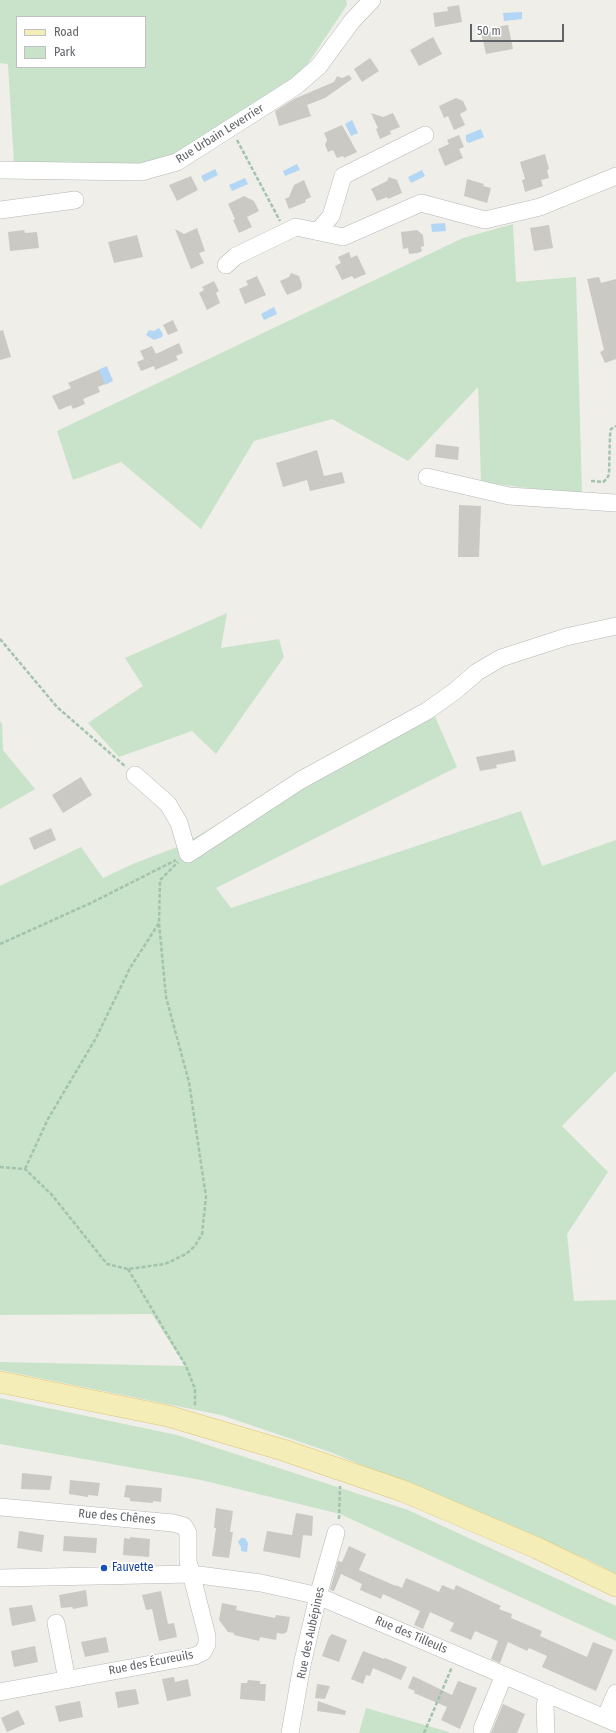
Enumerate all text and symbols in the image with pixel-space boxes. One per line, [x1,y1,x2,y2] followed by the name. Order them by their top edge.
[16,16,146,68] legend
[472,16,566,42] scale bar
[477,24,501,38] text: 50 m
[54,25,79,39] text: Road
[54,45,75,59] text: Park
[173,101,267,167] street label: Rue Urbain Leverrier
[78,1506,156,1528] street label: Rue des Chênes
[112,1561,154,1575] place label: Fauvette
[99,1563,109,1573] marker: Fauvette
[294,1586,328,1680] street label: Rue des Aubépines
[373,1613,449,1657] street label: Rue des Tilleuls
[107,1648,195,1678] street label: Rue des Écureuils

